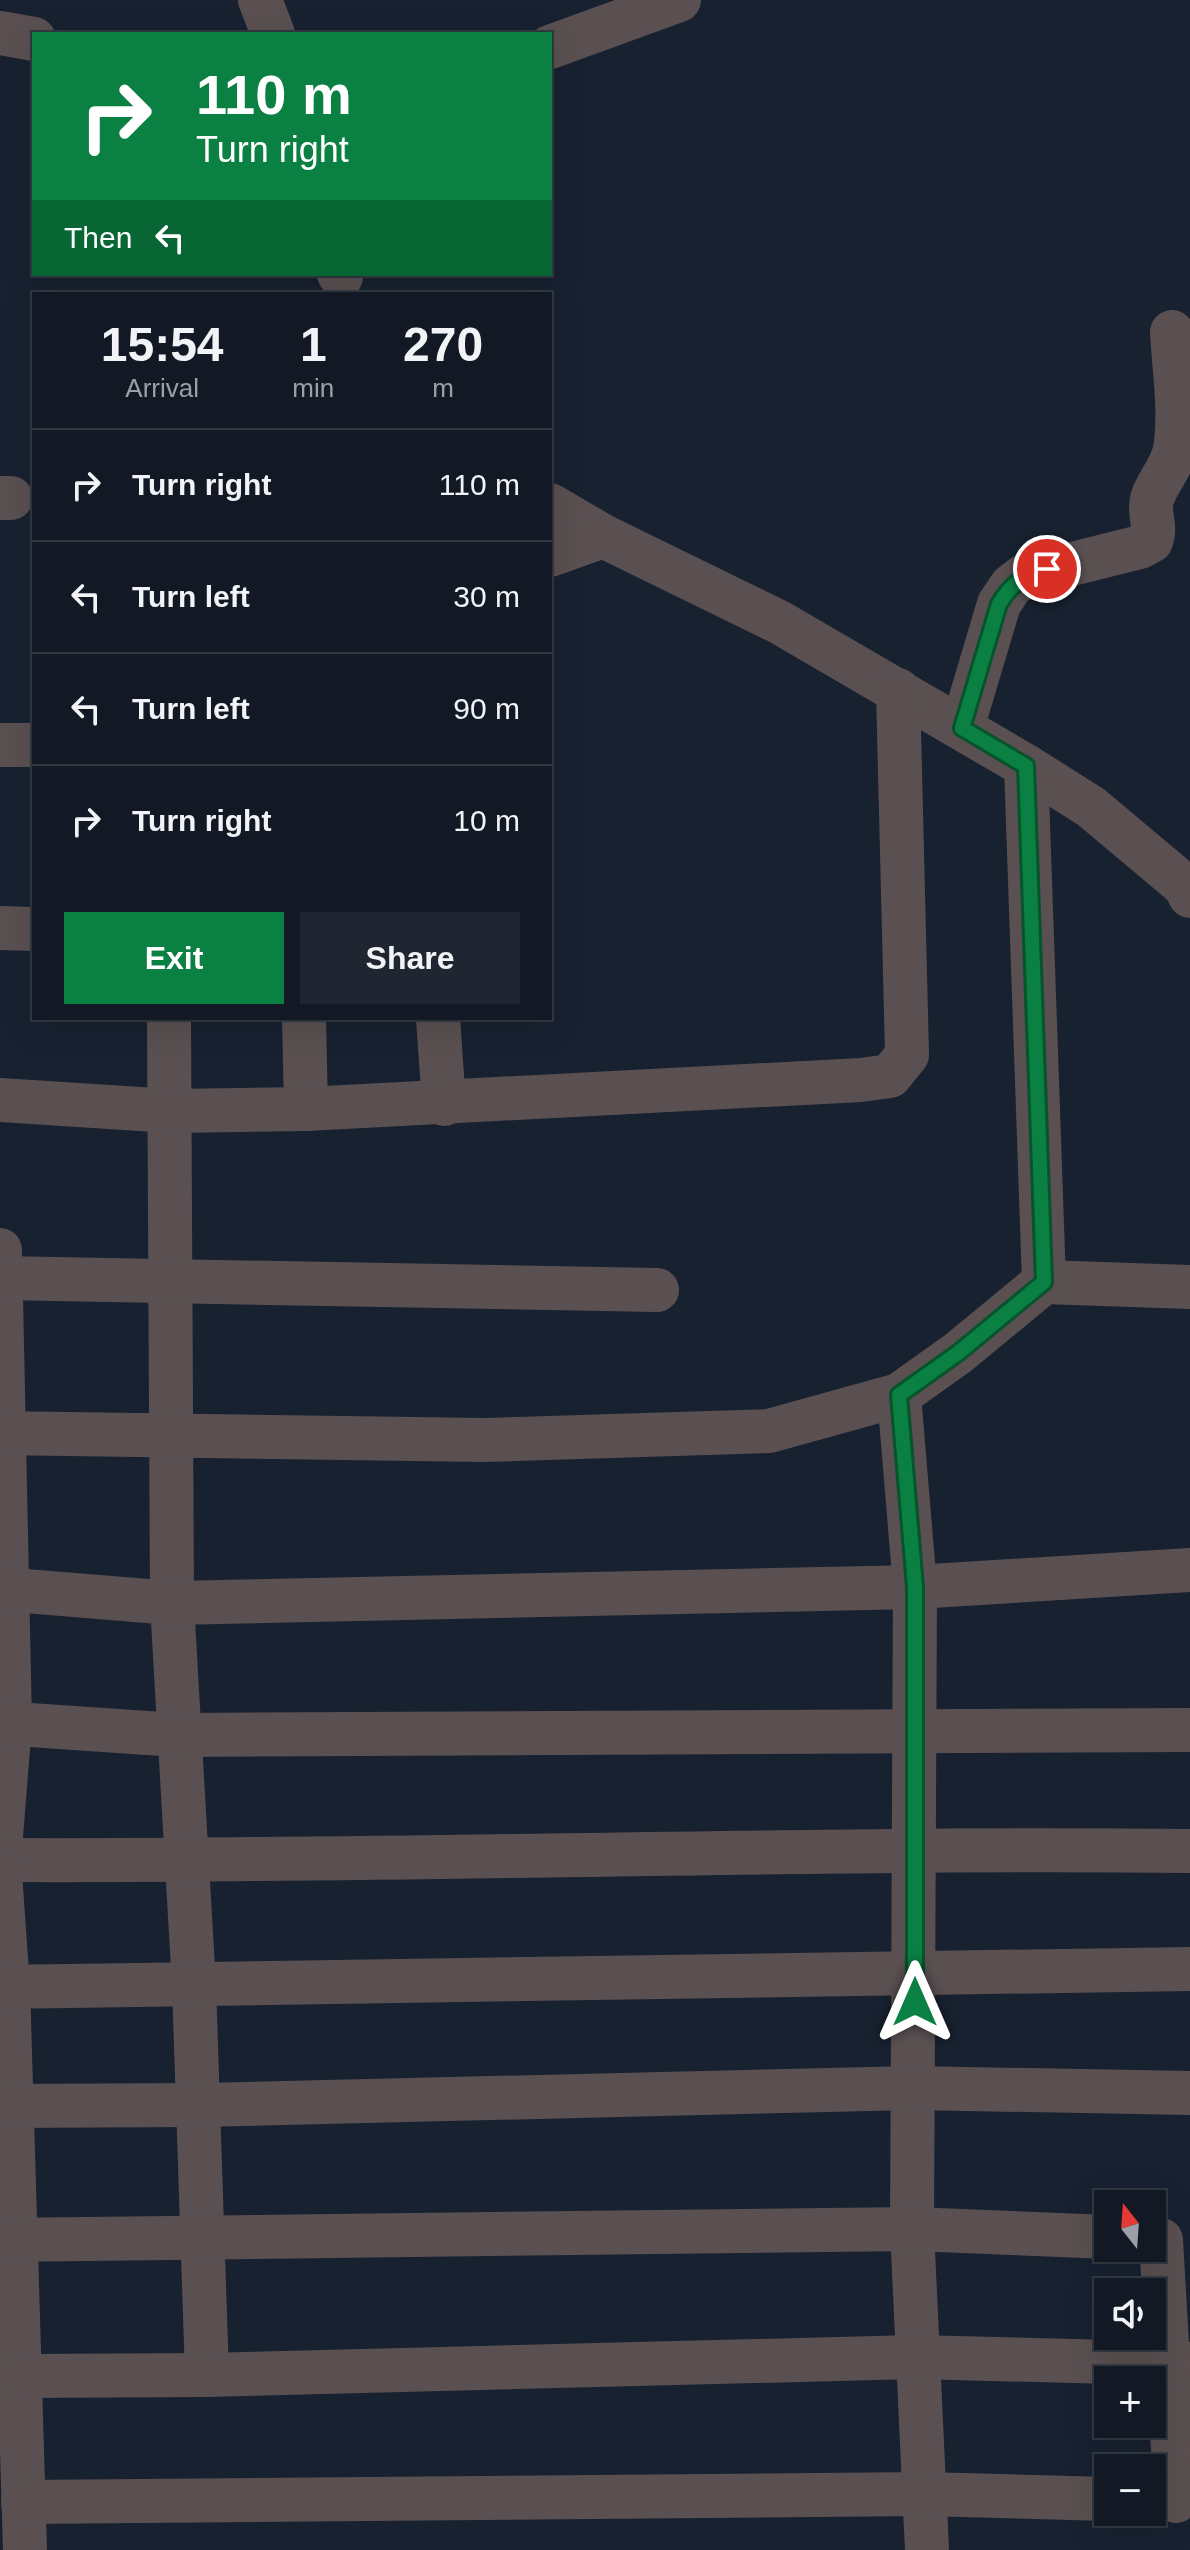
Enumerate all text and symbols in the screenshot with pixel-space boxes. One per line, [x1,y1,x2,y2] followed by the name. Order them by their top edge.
[196,63,352,126] text: 110 m
[64,64,168,168] icon: right
[196,129,349,170] text: Turn right
[148,216,192,260] icon: left
[64,221,132,254] text: Then
[101,318,224,371] text: 15:54
[300,318,327,371] text: 1
[403,318,483,371] text: 270
[125,373,199,403] text: Arrival
[292,373,334,403] text: min
[432,373,454,403] text: m
[64,463,108,507] icon: right
[132,468,271,501] text: Turn right
[439,468,520,501] text: 110 m
[1013,535,1081,603] pin
[1025,547,1069,591] icon: arrive
[64,575,108,619] icon: left
[132,580,250,613] text: Turn left
[453,580,520,613] text: 30 m
[64,687,108,731] icon: left
[132,692,250,725] text: Turn left
[453,692,520,725] text: 90 m
[64,799,108,843] icon: right
[132,804,271,837] text: Turn right
[453,804,520,837] text: 10 m
[64,912,284,1004] button: Exit
[300,912,520,1004] button: Share
[873,1960,957,2044] position arrow
[1094,2190,1166,2262] north arrow
[1094,2190,1166,2526] map controls
[1094,2278,1166,2350] button: sound
[1094,2366,1166,2438] button: +
[1094,2454,1166,2526] button: −

